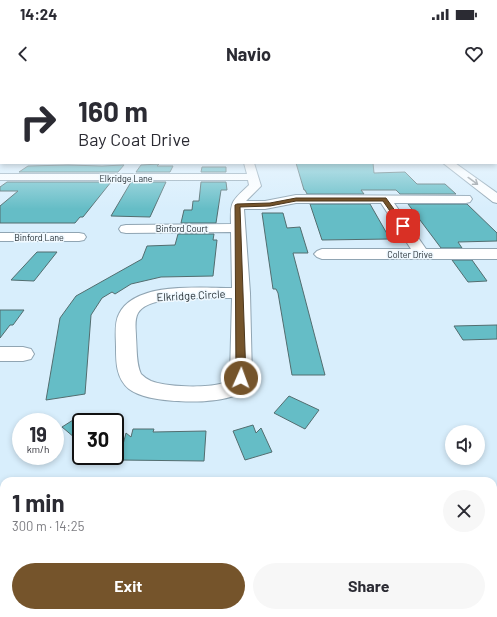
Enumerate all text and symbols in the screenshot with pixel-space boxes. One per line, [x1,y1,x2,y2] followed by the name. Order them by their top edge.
[20,5,57,23] text: 14:24
[12,43,34,65] icon: back
[226,43,271,65] text: Navio
[463,43,485,65] icon: heart
[78,94,148,128] text: 160 m
[12,96,64,148] icon: right
[78,128,190,150] text: Bay Coat Drive
[99,173,153,184] street label: Elkridge Lane
[467,177,478,185] one-way arrow
[386,209,420,243] pin
[392,215,414,237] icon: arrive
[156,223,208,234] street label: Binford Court
[14,232,64,243] street label: Binford Lane
[387,249,433,260] street label: Colter Drive
[156,287,226,303] street label: Elkridge Circle
[220,357,262,399] position arrow
[72,413,124,465] speed limit sign: 30
[29,422,47,446] text: 19
[445,425,485,465] map controls
[445,425,485,465] button: sound
[27,443,49,455] text: km/h
[12,488,65,517] text: 1 min
[443,490,485,532] button: close
[12,518,84,534] text: 300 m · 14:25
[12,563,245,609] button: Exit
[253,563,485,609] button: Share

